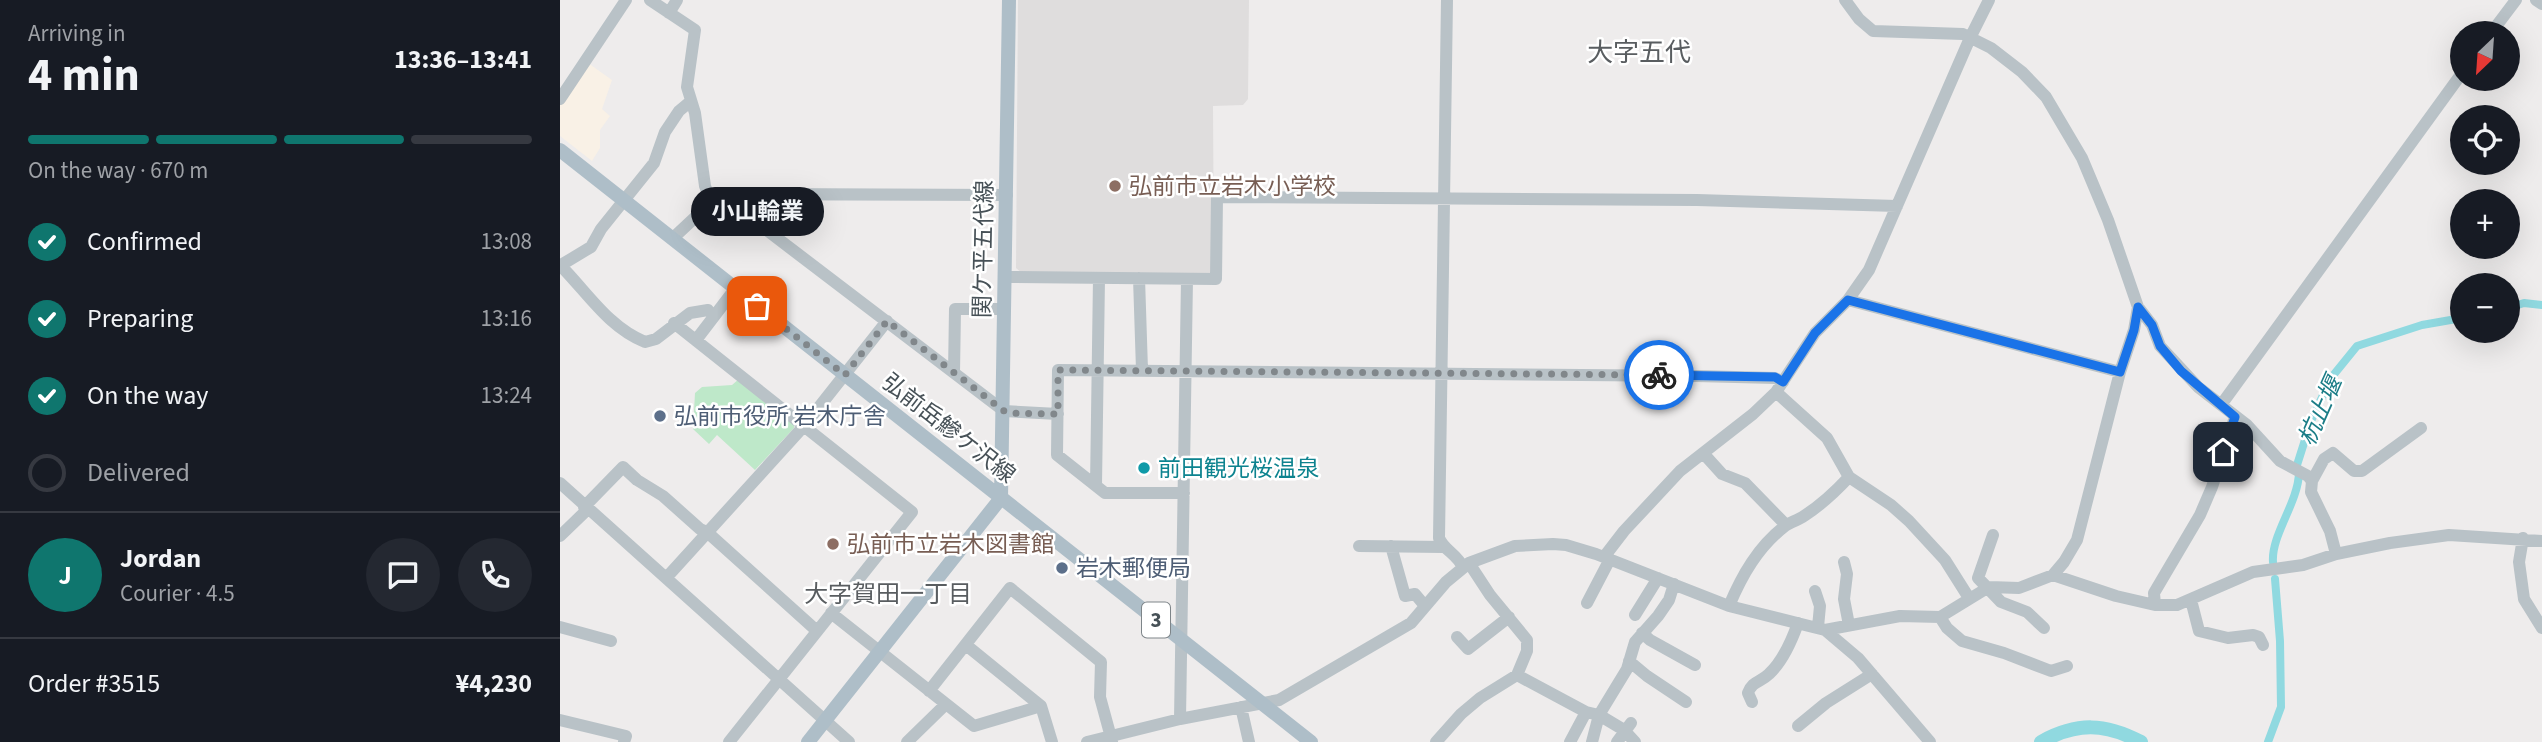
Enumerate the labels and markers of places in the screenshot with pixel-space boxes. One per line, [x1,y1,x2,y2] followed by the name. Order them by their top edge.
[1129,170,1336,203] place label: 弘前市立岩木小学校
[1107,178,1123,194] marker: 弘前市立岩木小学校
[690,187,824,236] callout: 小山輪業
[727,276,787,336] pin
[674,400,886,433] place label: 弘前市役所 岩木庁舎
[652,408,668,424] marker: 弘前市役所 岩木庁舎
[2193,422,2253,482] pin
[1158,452,1319,485] place label: 前田観光桜温泉
[1136,460,1152,476] marker: 前田観光桜温泉
[847,528,1054,561] place label: 弘前市立岩木図書館
[825,536,841,552] marker: 弘前市立岩木図書館
[1076,552,1191,585] place label: 岩木郵便局
[1054,560,1070,576] marker: 岩木郵便局

